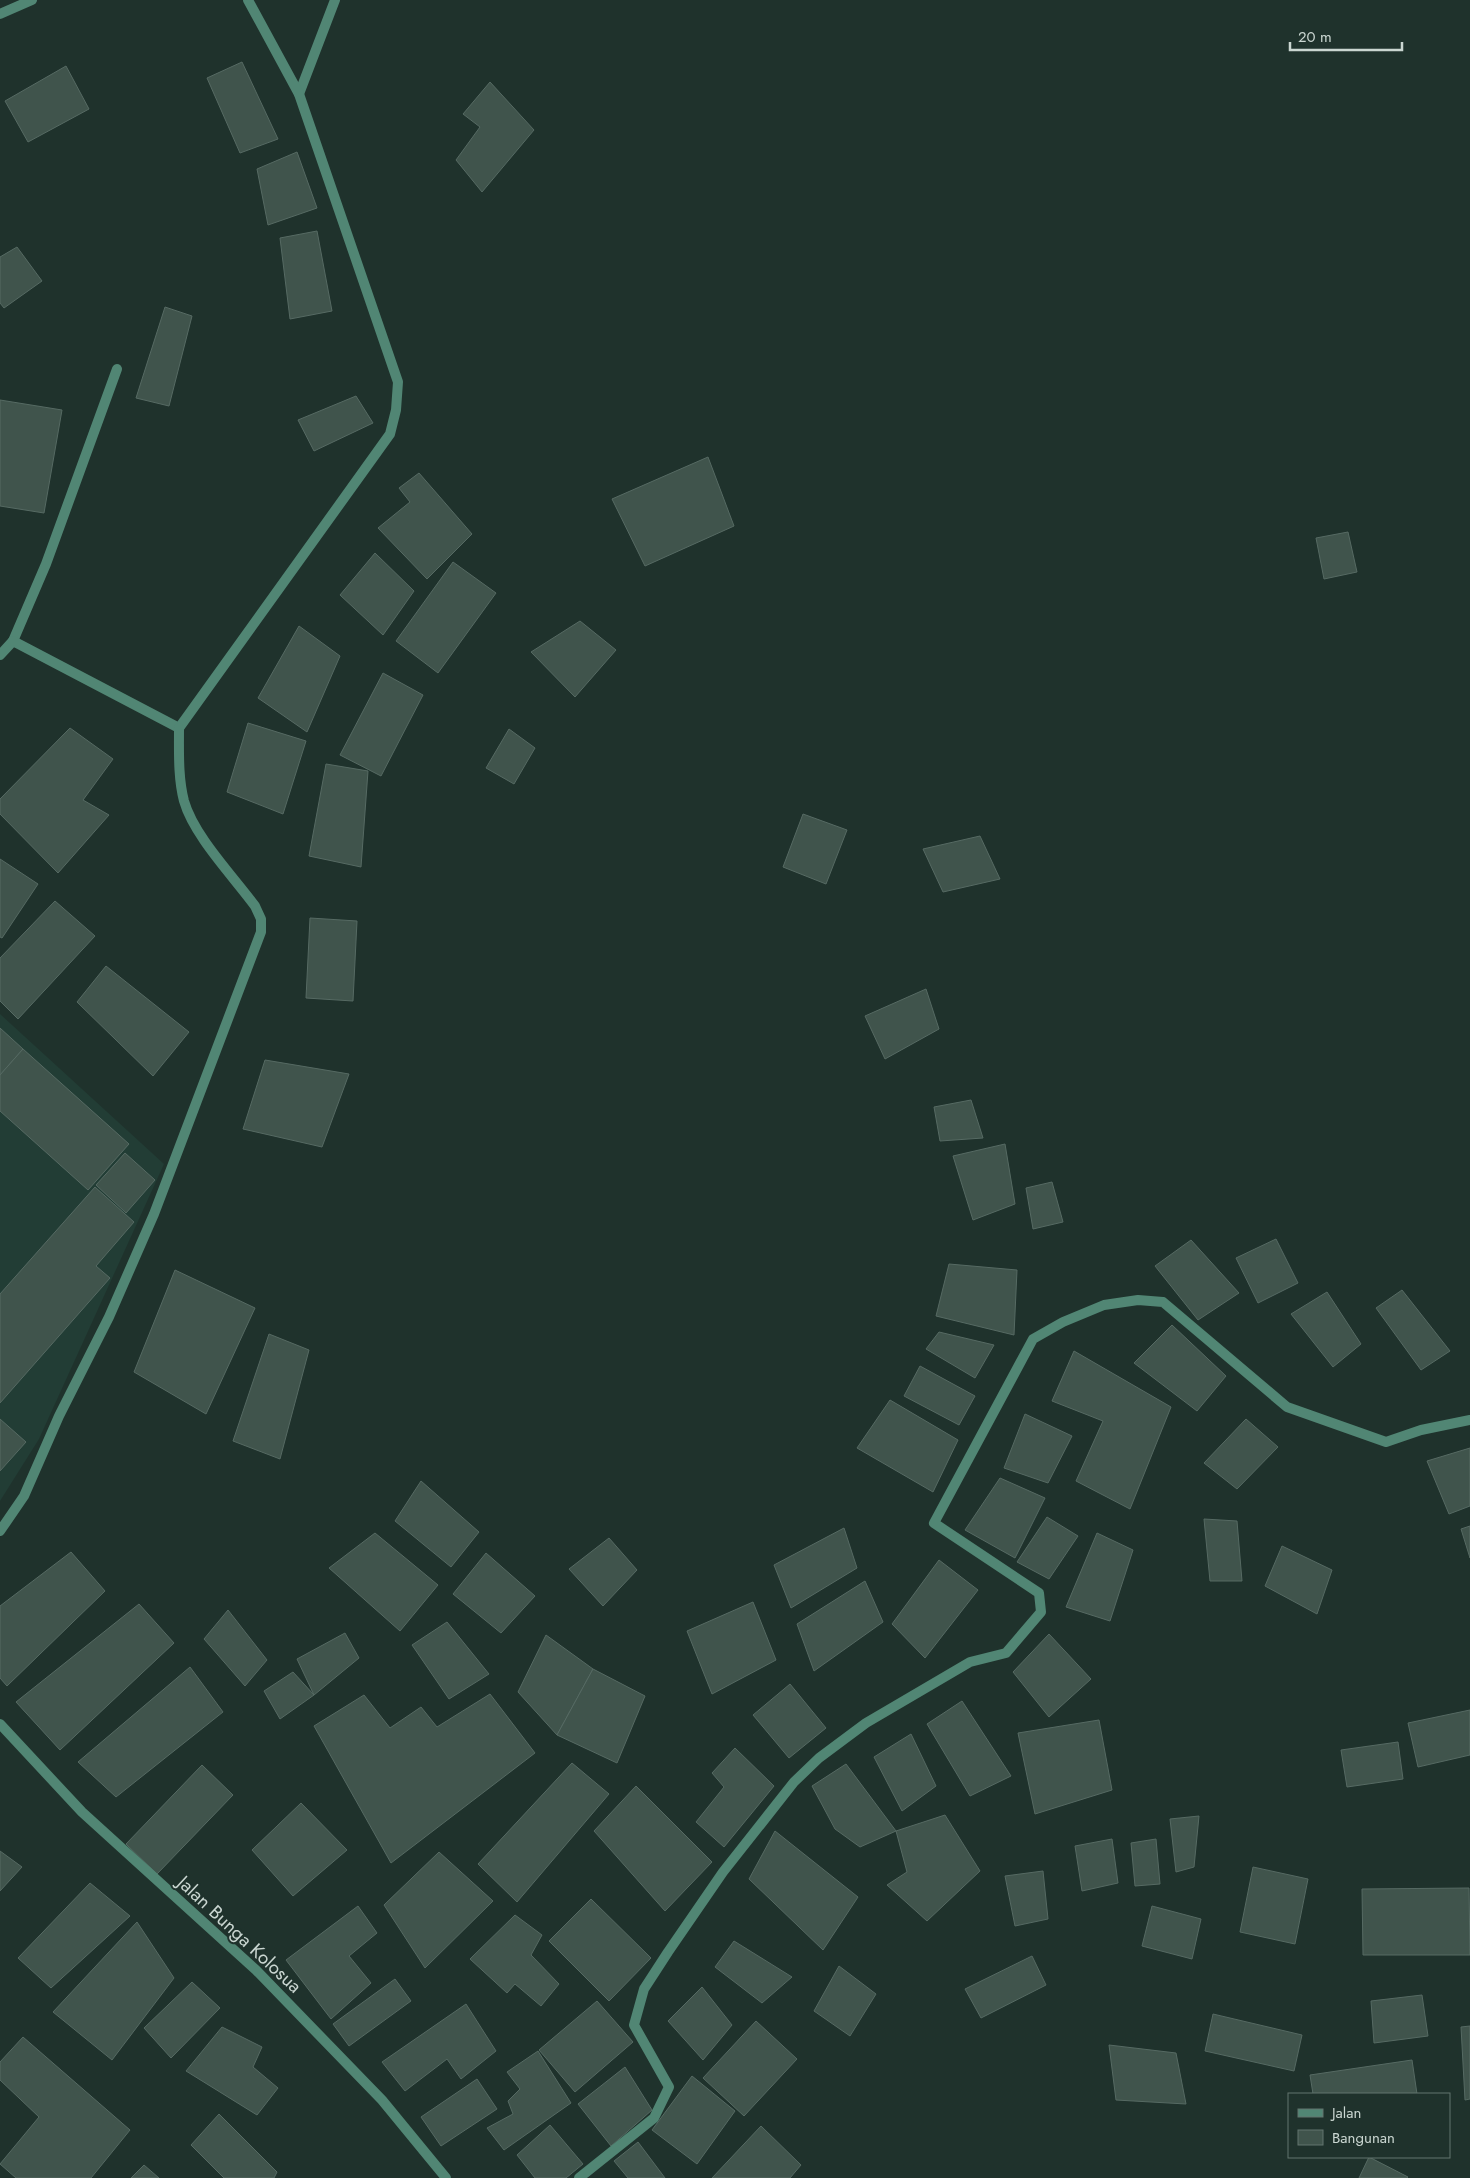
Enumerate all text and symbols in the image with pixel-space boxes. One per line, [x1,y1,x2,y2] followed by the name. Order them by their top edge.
[1290,20,1402,52] scale bar
[1298,26,1332,48] text: 20 m
[169,1867,308,1999] street label: Jalan Bunga Kolosua
[1288,2093,1450,2158] legend
[1330,2102,1361,2124] text: Jalan
[1332,2127,1395,2149] text: Bangunan

